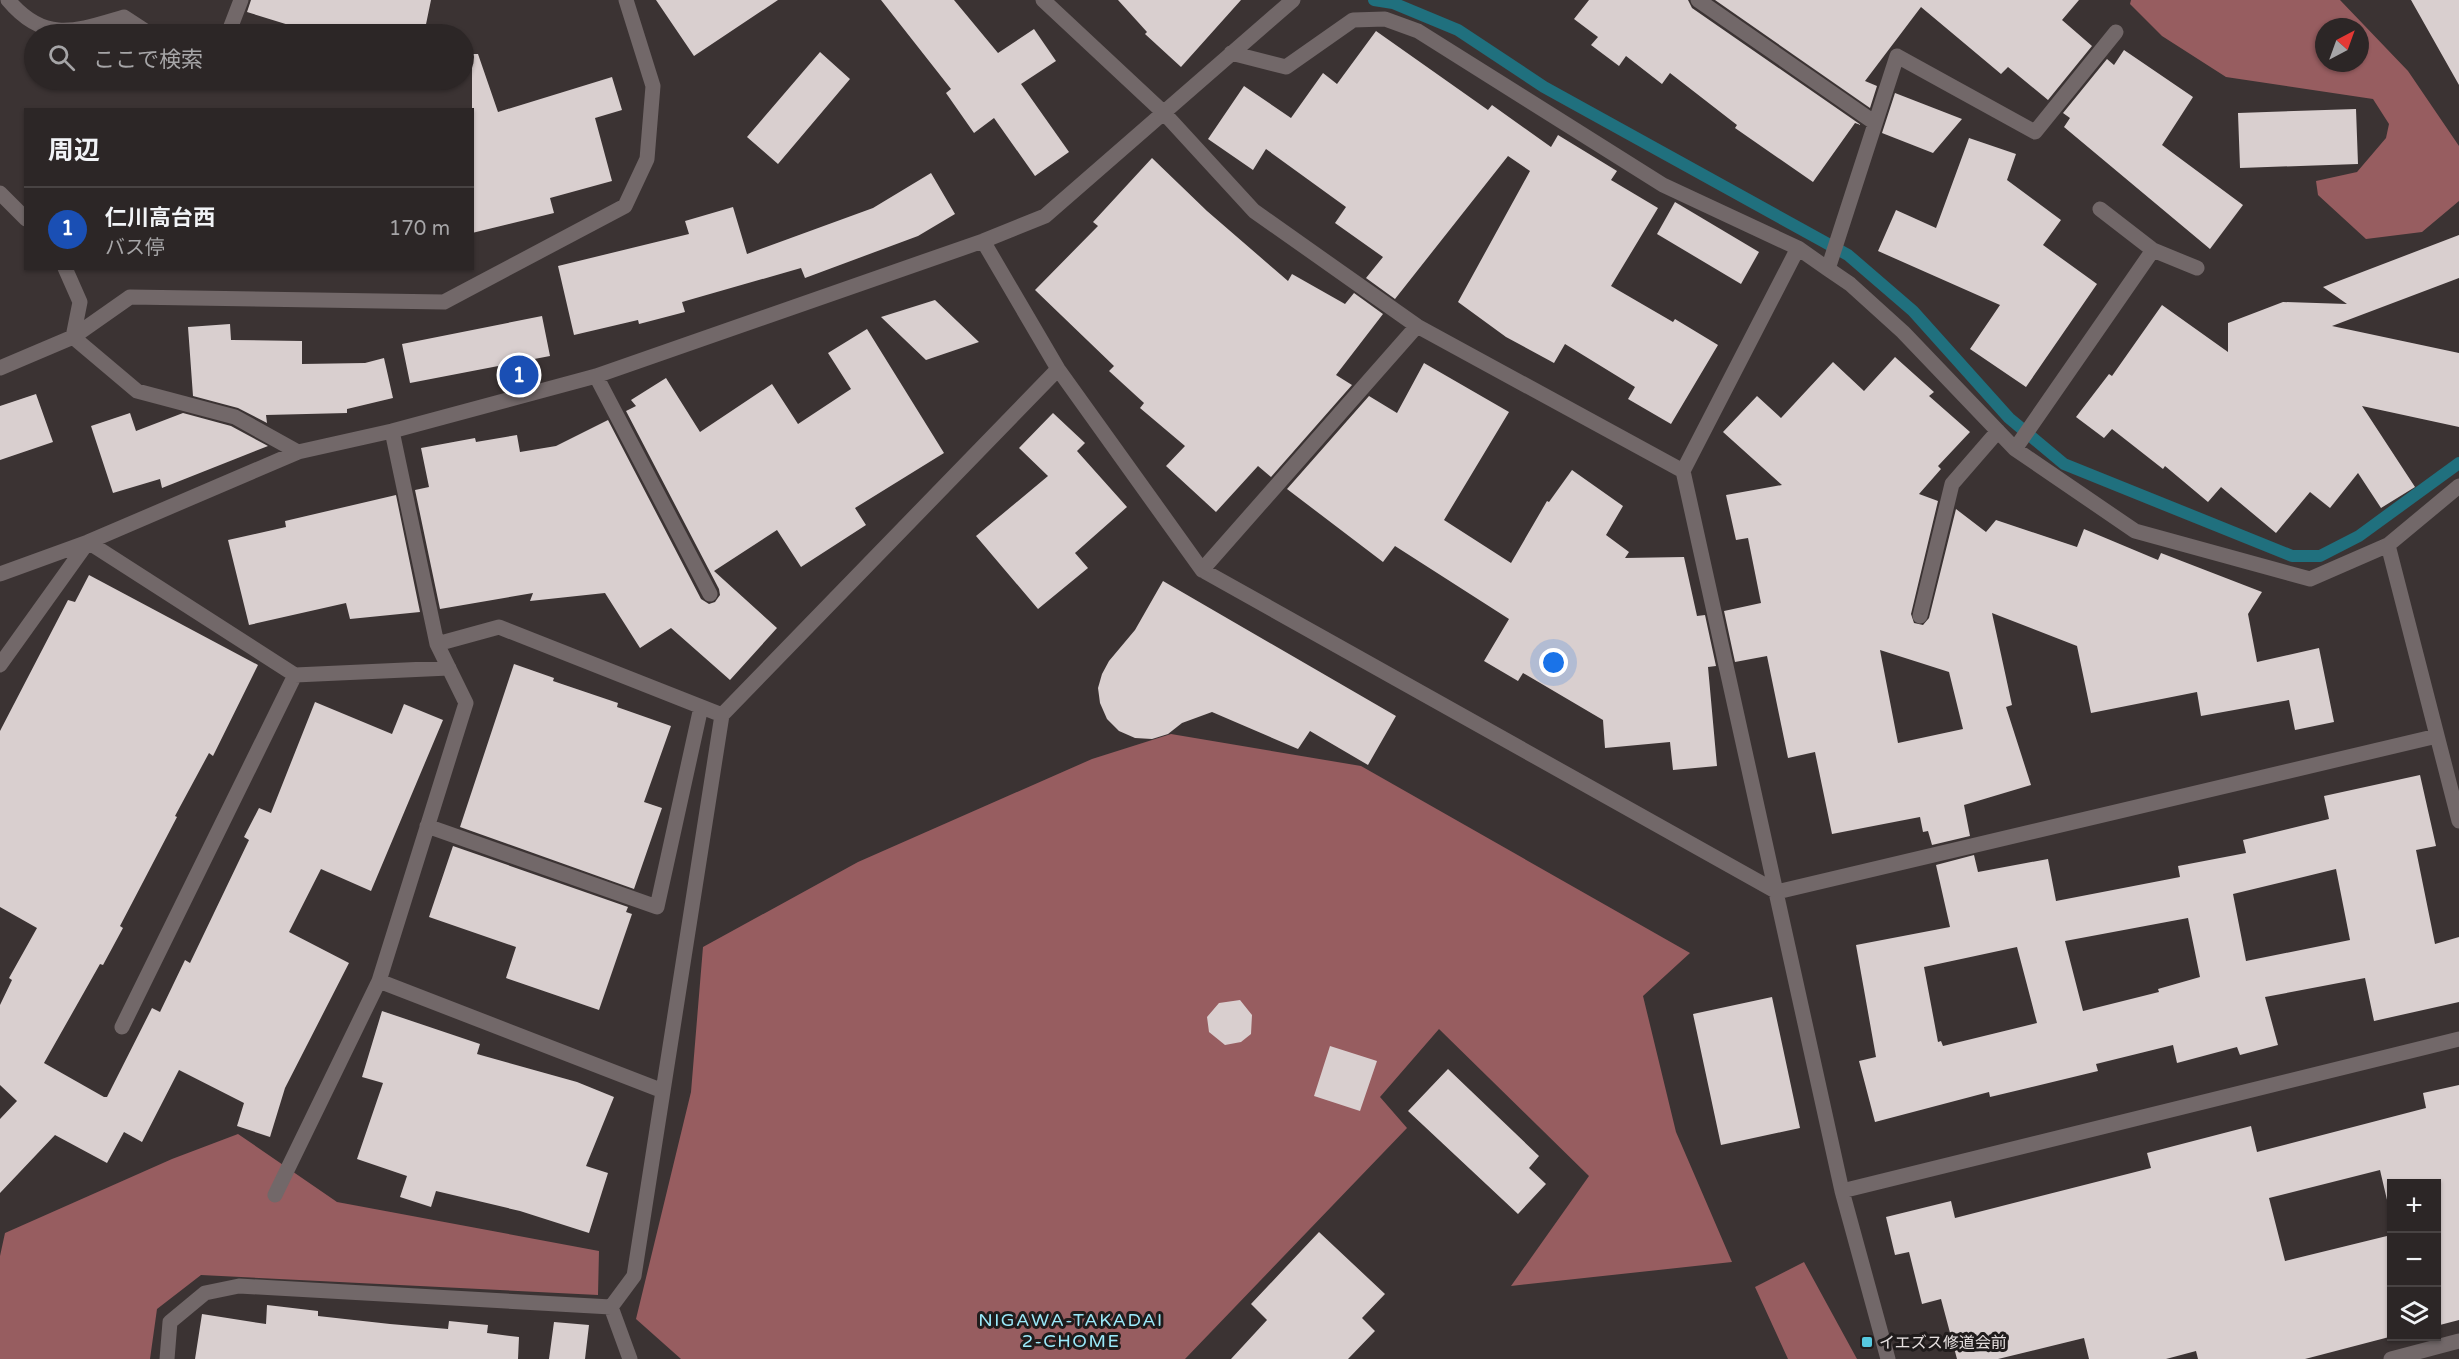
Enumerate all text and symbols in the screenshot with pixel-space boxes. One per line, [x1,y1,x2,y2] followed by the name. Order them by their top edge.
[2315,18,2369,72] north arrow
[24,24,474,90] search box
[45,41,78,74] icon: search
[93,47,203,73] text: ここで検索
[48,135,100,166] text: 周辺
[105,205,215,231] text: 仁川高台西
[61,217,74,241] text: 1
[389,217,450,241] text: 170 m
[105,236,165,260] text: バス停
[500,352,538,398] pin: 1
[1539,648,1568,677] your location
[2387,1179,2441,1341] map controls
[2387,1179,2441,1233] button: +
[2387,1233,2441,1287] button: −
[2387,1287,2441,1341] button: layers
[978,1309,1164,1352] district label: NIGAWA-TAKADAI 2-CHOME
[1879,1333,2007,1353] place label: イエズス修道会前
[1860,1335,1874,1349] marker: イエズス修道会前

